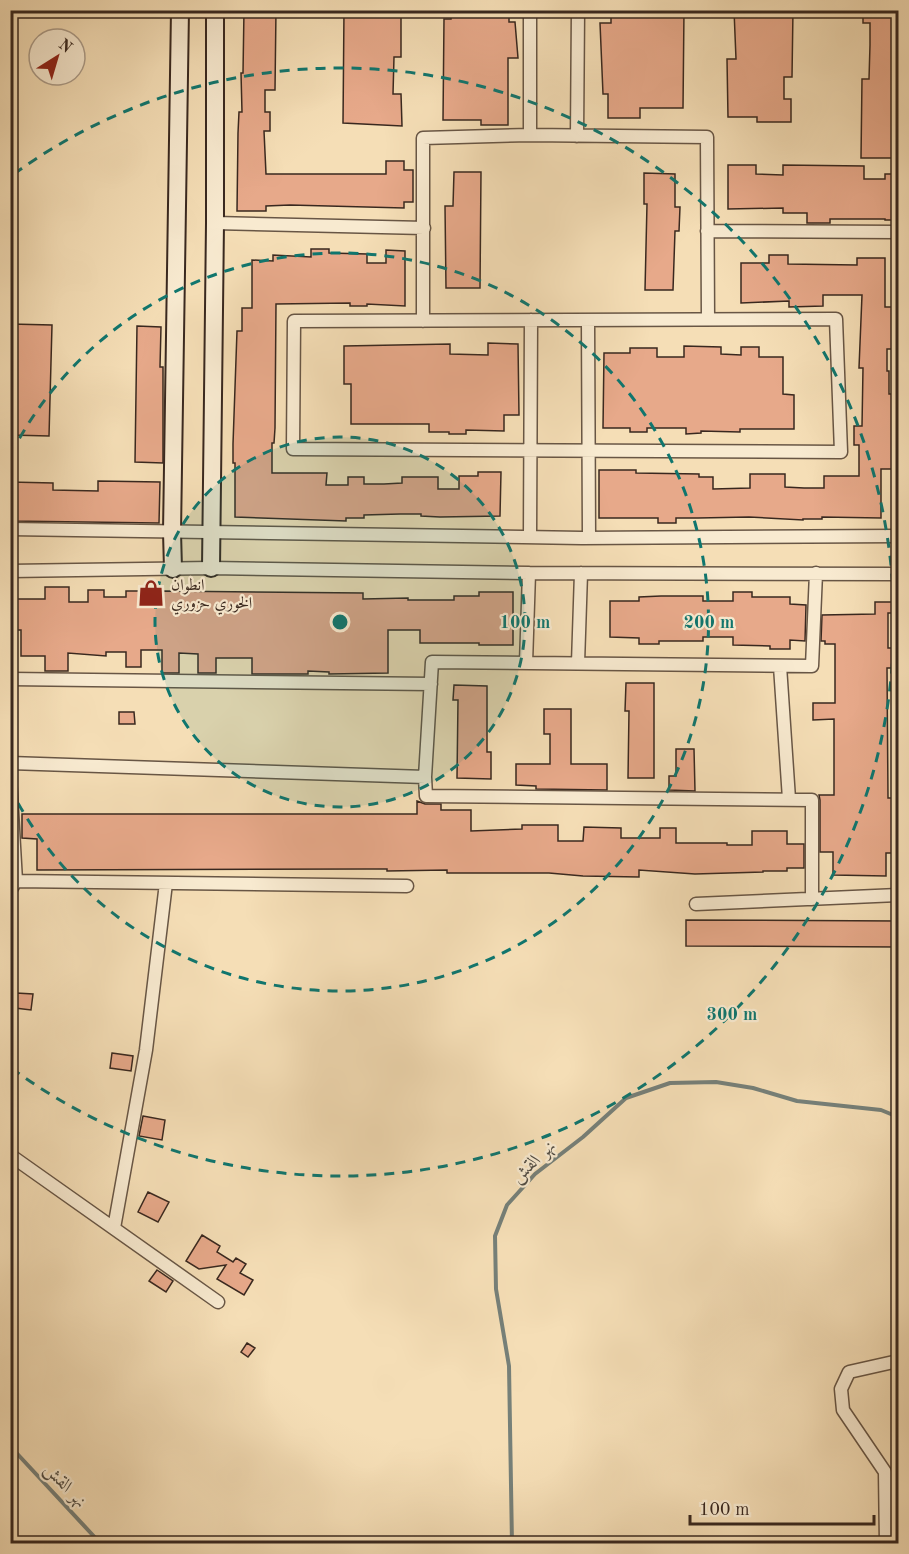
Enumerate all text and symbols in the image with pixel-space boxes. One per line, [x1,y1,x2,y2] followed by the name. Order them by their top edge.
[27,27,87,87] north arrow
[55,37,75,57] text: N
[136,578,166,608] shop icon: انطوان الخوري حزوري
[171,578,252,615] place label: انطوان الخوري حزوري
[330,612,350,632] centre of rings
[500,614,550,632] text: 100 m
[684,614,734,632] text: 200 m
[707,1006,757,1024] text: 300 m
[508,1137,561,1188] water label: نهر القش
[39,1460,90,1513] water label: نهر القش
[690,1488,874,1526] scale bar
[699,1501,750,1519] text: 100 m

